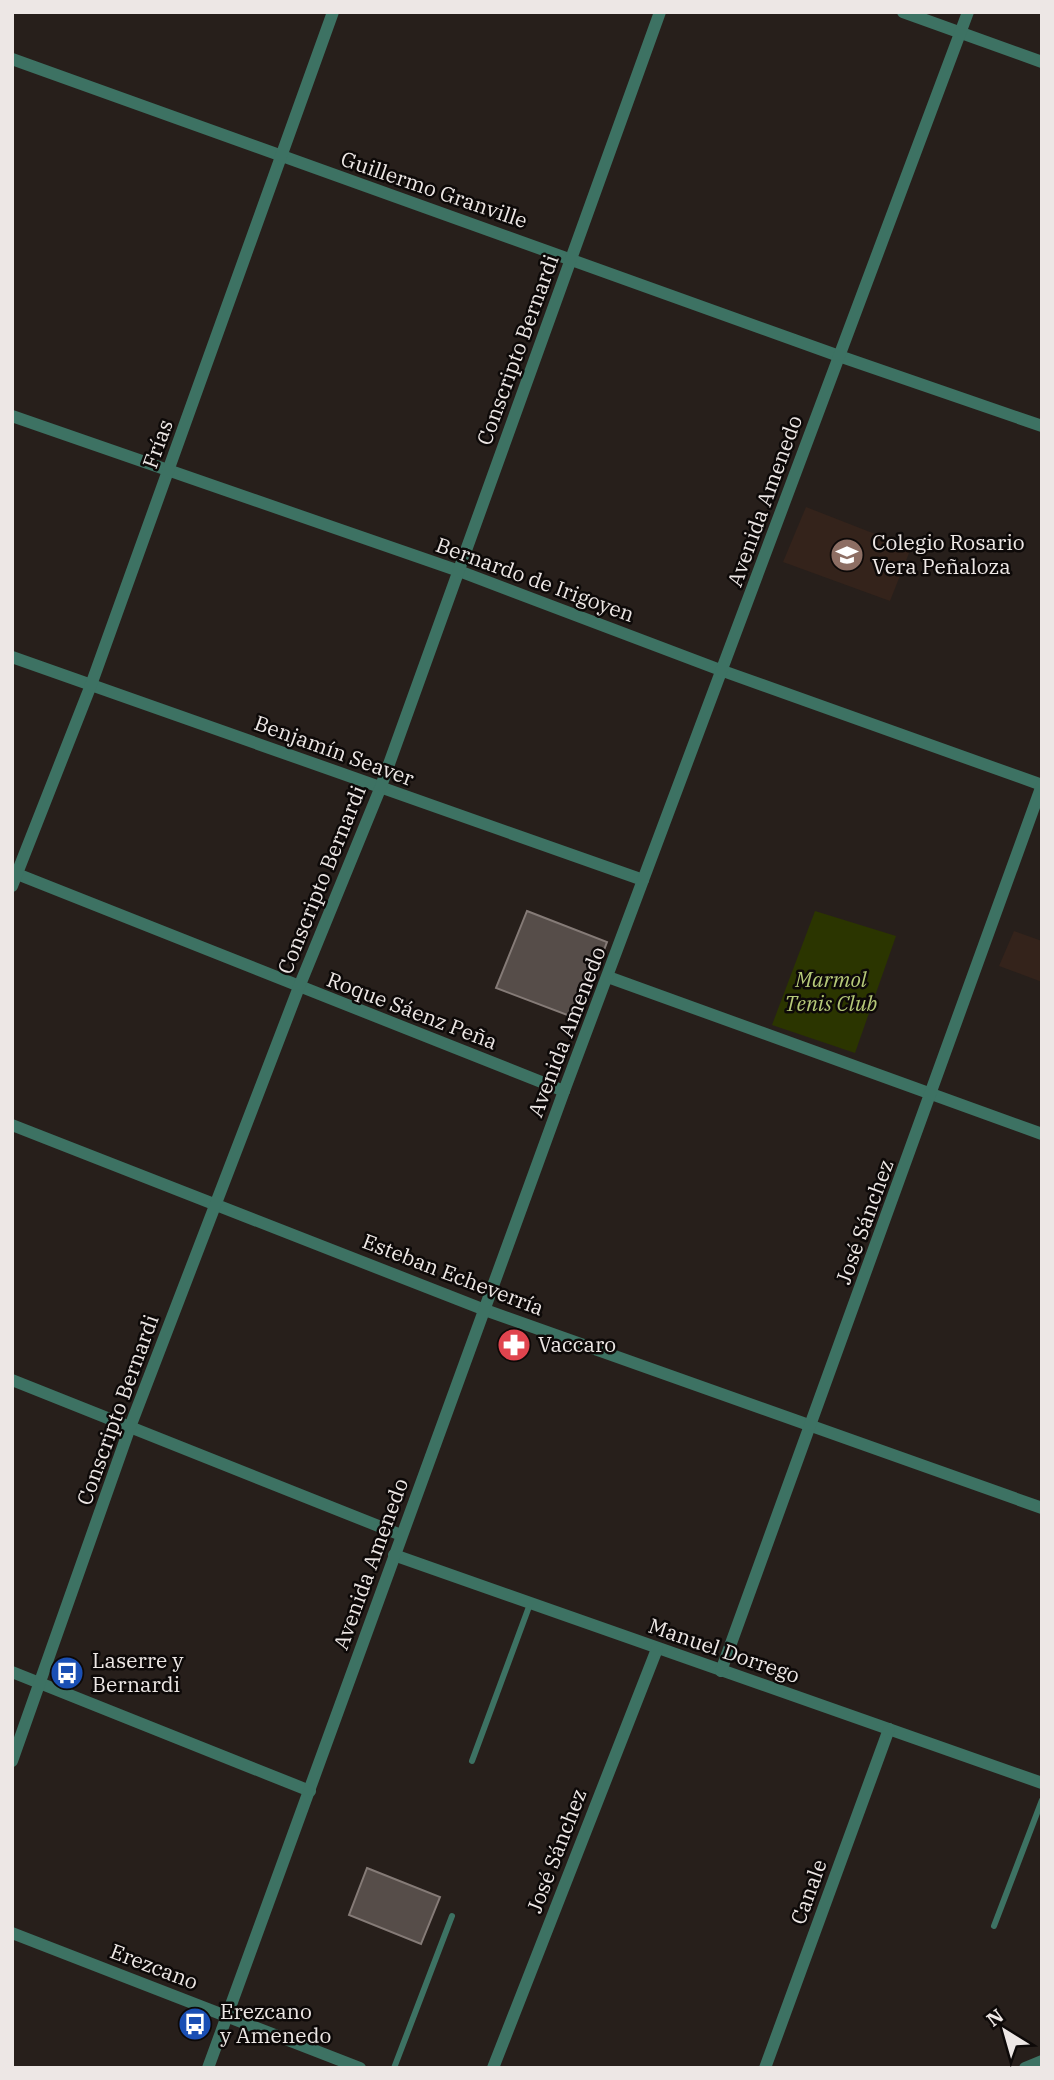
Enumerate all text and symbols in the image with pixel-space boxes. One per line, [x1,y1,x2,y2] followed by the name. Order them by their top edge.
[337,144,531,234] street label: Guillermo Granville
[470,250,565,449] street label: Conscripto Bernardi
[720,411,808,590] street label: Avenida Amenedo
[135,415,179,472] street label: Frías
[872,528,1025,580] place label: Colegio Rosario Vera Peñaloza
[432,530,638,628] street label: Bernardo de Irigoyen
[828,536,866,574] school or university icon: Colegio Rosario Vera Peñaloza
[251,708,419,792] street label: Benjamín Seaver
[270,781,372,978] street label: Conscripto Bernardi
[521,942,611,1121] street label: Avenida Amenedo
[323,965,502,1055] street label: Roque Sáenz Peña
[785,965,878,1017] park label: Marmol Tenis Club
[829,1156,900,1288] street label: José Sánchez
[359,1227,548,1322] street label: Esteban Echeverría
[70,1310,165,1509] street label: Conscripto Bernardi
[495,1326,533,1364] pharmacy icon: Vaccaro
[538,1330,616,1358] place label: Vaccaro
[326,1474,414,1653] street label: Avenida Amenedo
[645,1611,804,1689] street label: Manuel Dorrego
[92,1646,184,1698] place label: Laserre y Bernardi
[48,1654,86,1692] bus stop icon: Laserre y Bernardi
[520,1785,593,1917] street label: José Sánchez
[783,1855,833,1928] street label: Canale
[106,1937,202,1996] street label: Erezcano
[970,1996,1040,2066] north arrow
[220,1997,331,2049] place label: Erezcano y Amenedo
[982,2003,1008,2032] text: N
[176,2005,214,2043] bus stop icon: Erezcano y Amenedo

